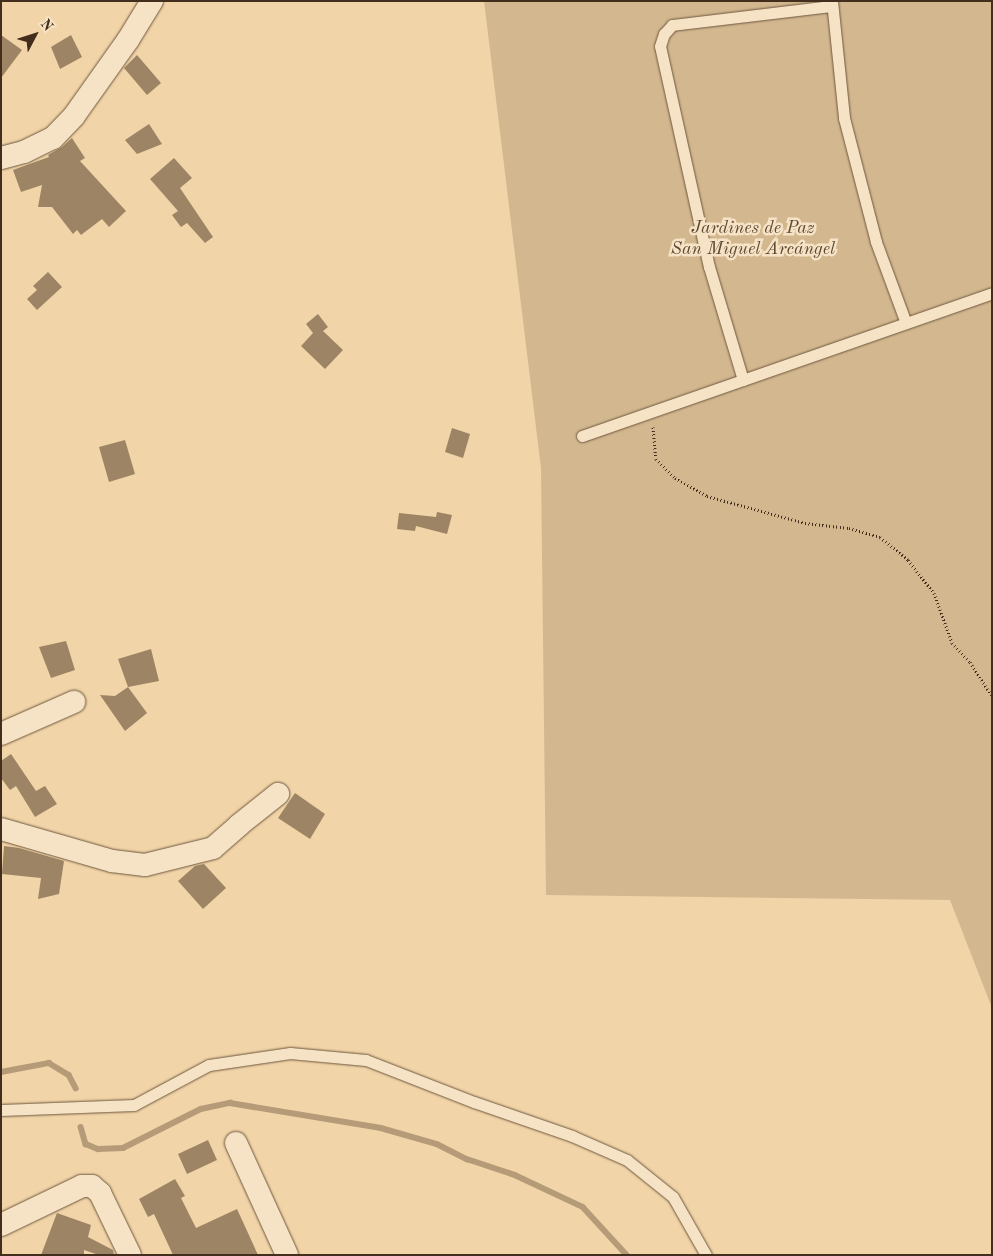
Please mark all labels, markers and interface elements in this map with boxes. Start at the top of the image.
north arrow [10,10,60,60]
text: N [38,17,55,34]
park label: Jardines de Paz San Miguel Arcángel [671,218,835,260]

